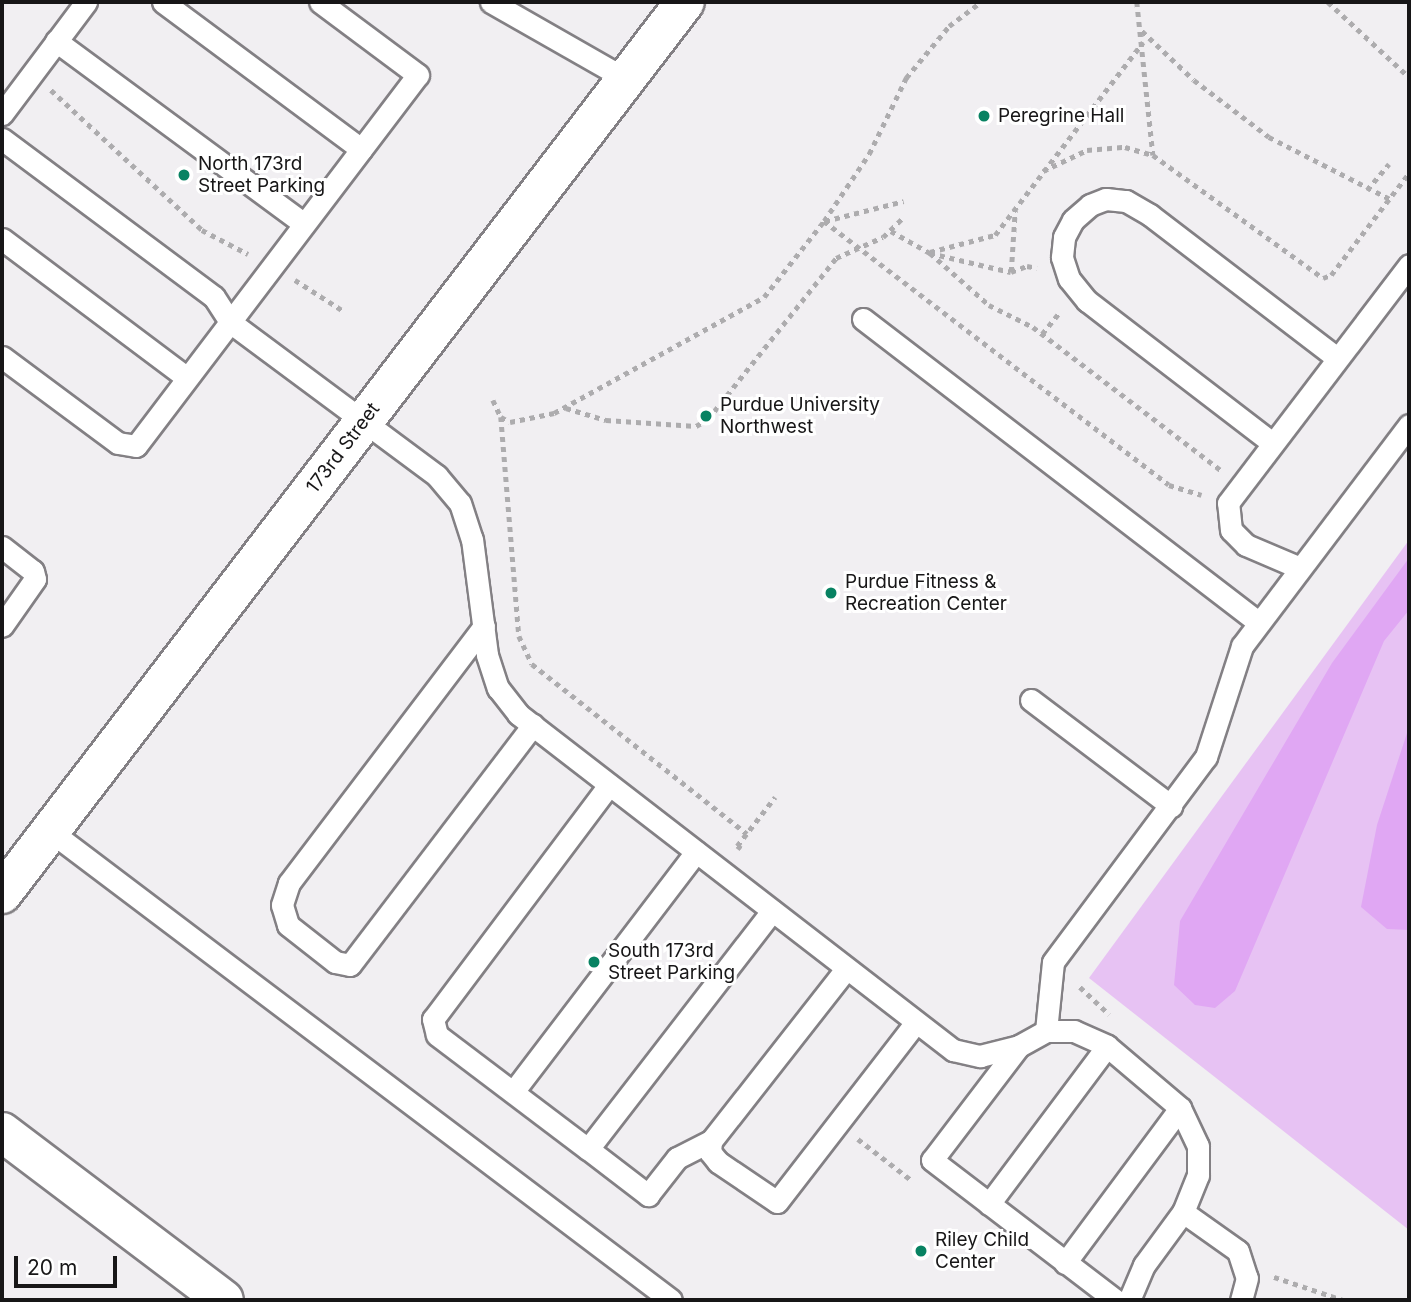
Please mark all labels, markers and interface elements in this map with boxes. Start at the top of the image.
place label: Peregrine Hall [998,105,1124,127]
marker: Peregrine Hall [976,108,992,124]
place label: North 173rd Street Parking [198,153,325,197]
marker: North 173rd Street Parking [176,167,192,183]
place label: Purdue University Northwest [720,394,880,438]
street label: 173rd Street [302,398,384,498]
marker: Purdue University Northwest [698,408,714,424]
place label: Purdue Fitness & Recreation Center [845,571,1007,615]
marker: Purdue Fitness & Recreation Center [823,585,839,601]
place label: South 173rd Street Parking [608,940,735,984]
marker: South 173rd Street Parking [586,954,602,970]
place label: Riley Child Center [935,1229,1029,1273]
scale bar [18,1242,121,1286]
marker: Riley Child Center [913,1243,929,1259]
text: 20 m [27,1255,77,1280]

